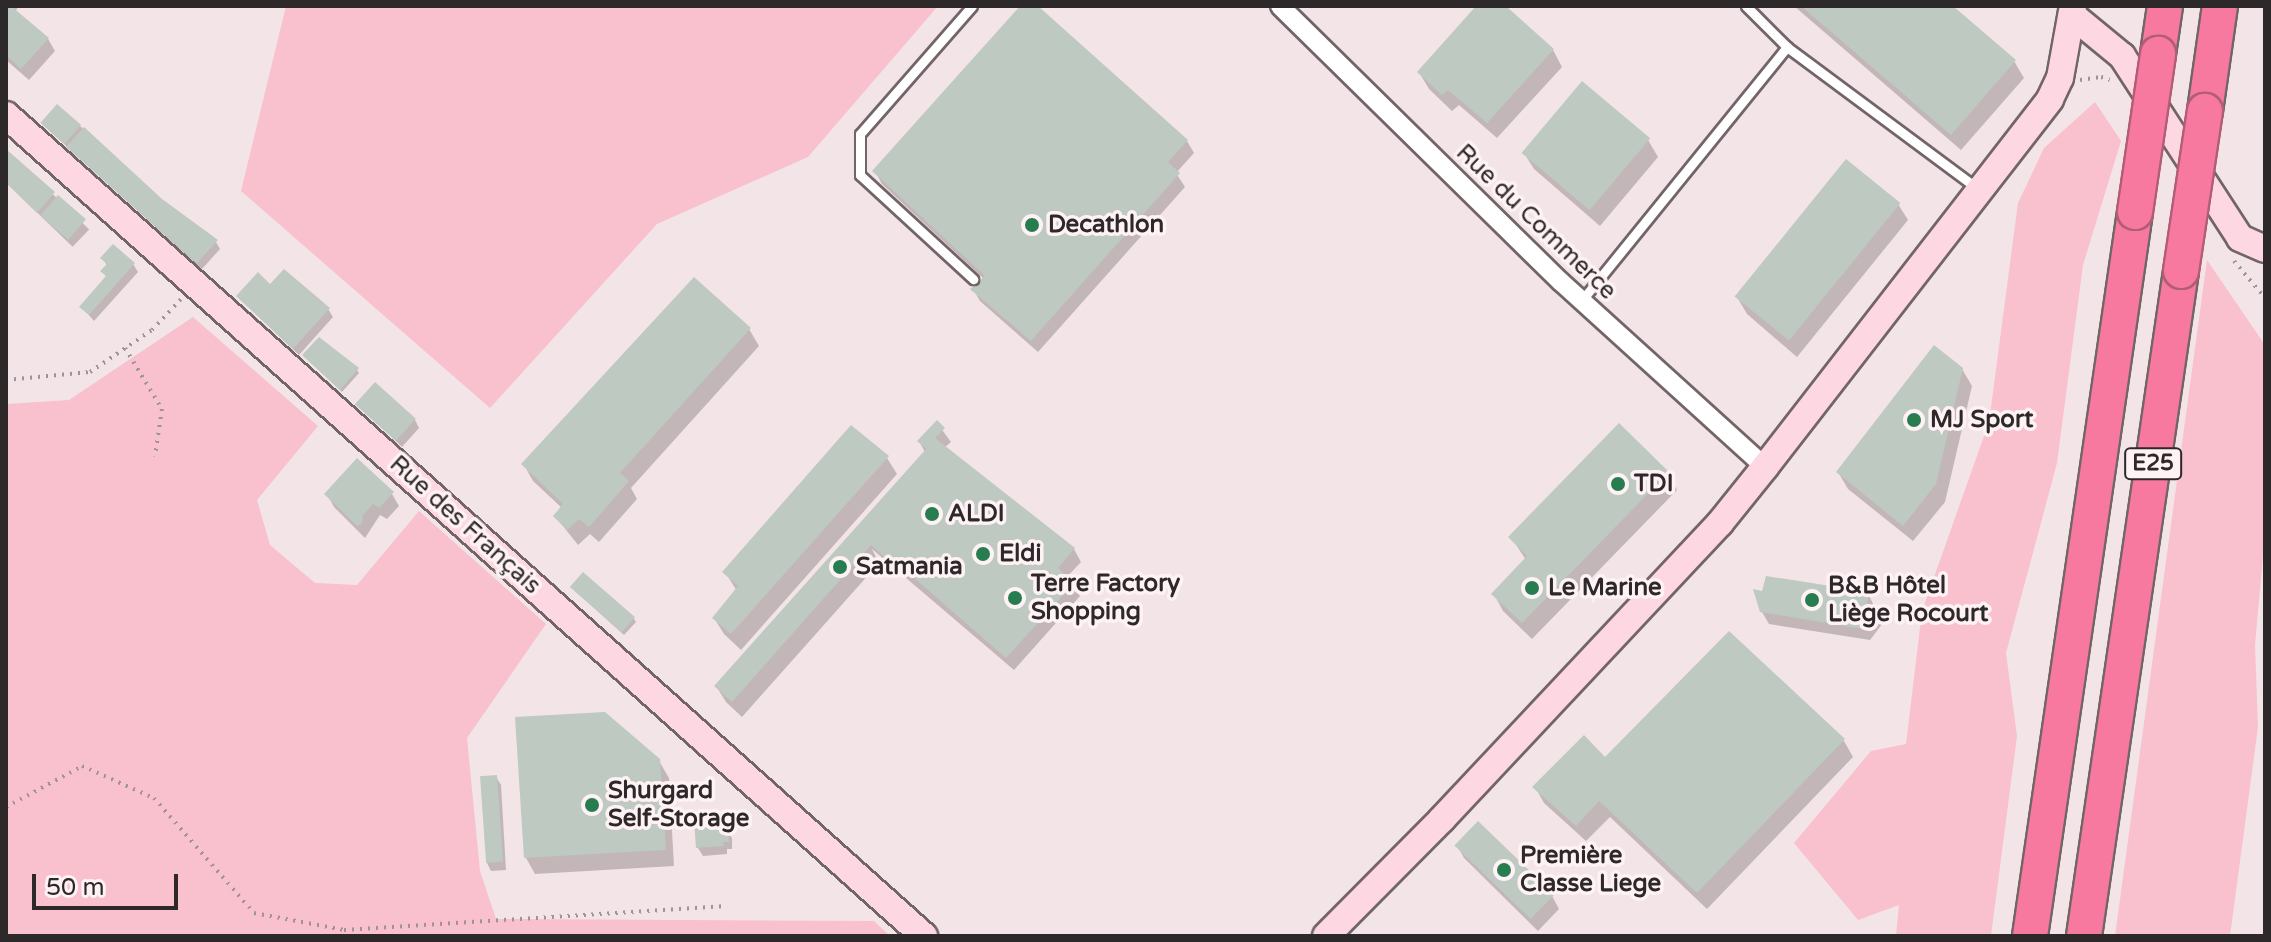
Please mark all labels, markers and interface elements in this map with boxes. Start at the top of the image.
street label: Rue du Commerce [1450,138,1622,306]
place label: Decathlon [1048,211,1164,239]
marker: Decathlon [1023,216,1041,234]
place label: MJ Sport [1930,406,2033,434]
marker: MJ Sport [1905,411,1923,429]
road number: E25 [2123,446,2183,482]
street label: Rue des Français [384,450,546,600]
place label: TDI [1634,470,1673,498]
marker: TDI [1609,475,1627,493]
place label: ALDI [948,500,1005,528]
marker: ALDI [923,505,941,523]
place label: Eldi [999,540,1041,568]
marker: Eldi [974,545,992,563]
place label: Satmania [856,553,963,581]
marker: Satmania [831,558,849,576]
place label: Terre Factory Shopping [1031,570,1180,626]
place label: B&B Hôtel Liège Rocourt [1828,572,1988,628]
place label: Le Marine [1548,574,1662,602]
marker: Le Marine [1523,579,1541,597]
marker: Terre Factory Shopping [1006,589,1024,607]
marker: B&B Hôtel Liège Rocourt [1803,591,1821,609]
place label: Shurgard Self-Storage [608,777,749,833]
marker: Shurgard Self-Storage [583,796,601,814]
place label: Première Classe Liege [1520,842,1661,898]
scale bar [36,858,182,908]
marker: Première Classe Liege [1495,861,1513,879]
text: 50 m [46,873,104,902]

